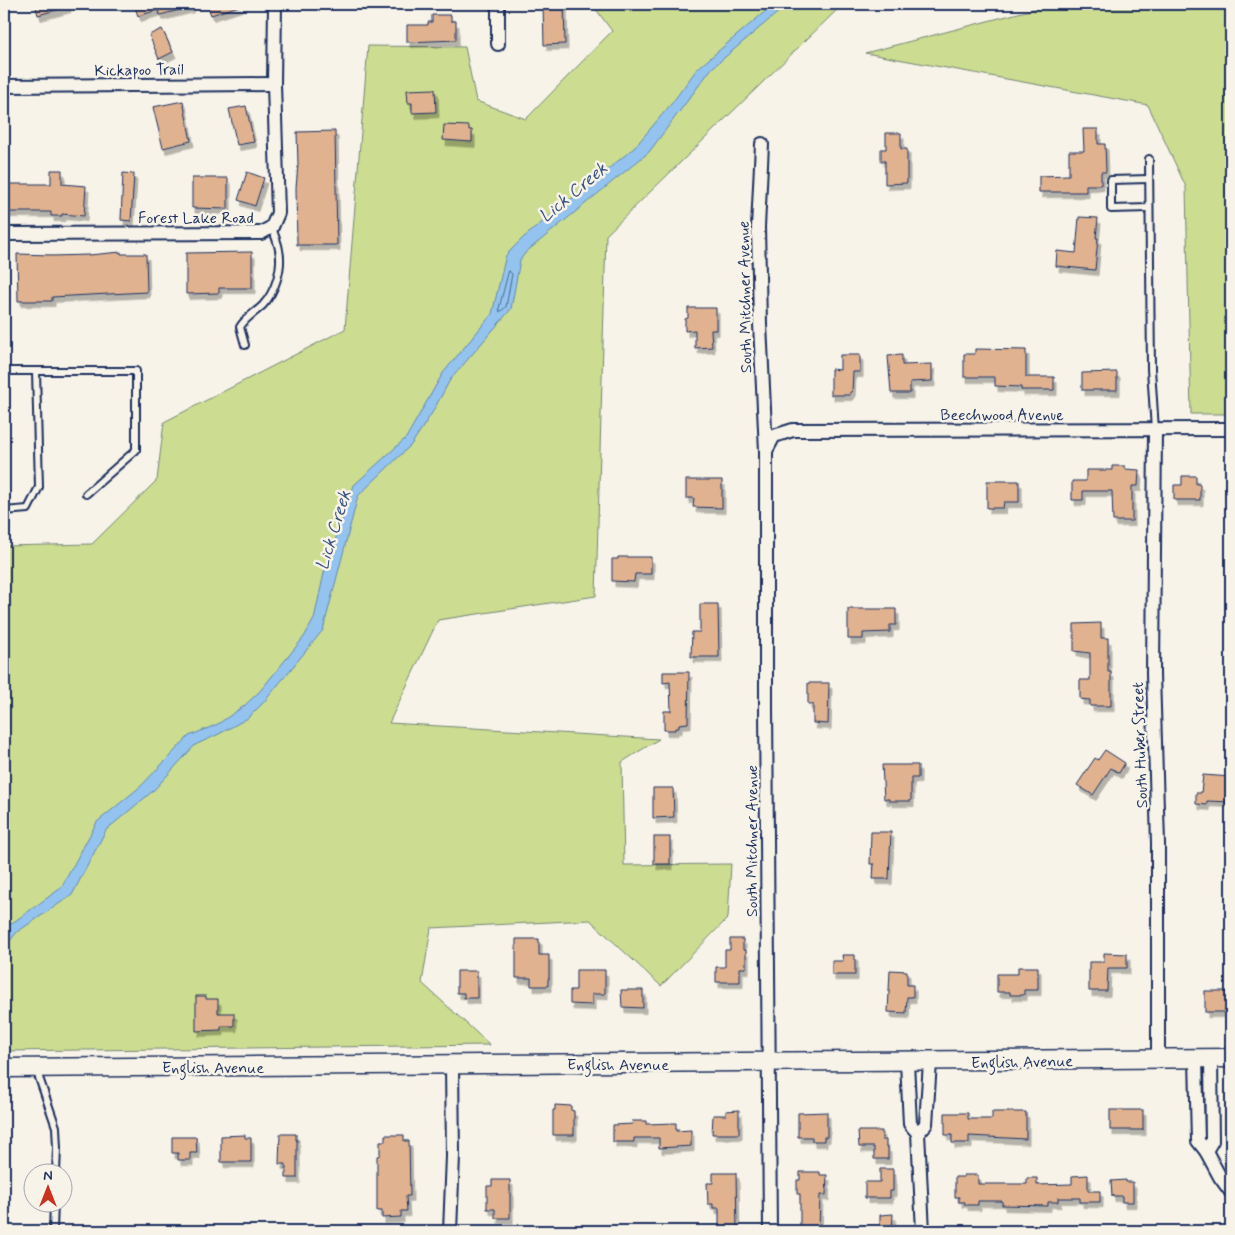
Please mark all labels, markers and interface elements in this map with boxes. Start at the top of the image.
street label: Kickapoo Trail [94,59,184,82]
water label: Lick Creek [534,157,613,228]
street label: Forest Lake Road [138,208,254,229]
street label: South Mitchner Avenue [734,221,757,373]
street label: Beechwood Avenue [940,405,1064,426]
water label: Lick Creek [310,487,357,573]
street label: South Huber Street [1128,681,1153,808]
street label: South Mitchner Avenue [742,765,763,917]
street label: English Avenue [971,1051,1073,1075]
street label: English Avenue [567,1055,669,1077]
street label: English Avenue [162,1058,264,1080]
north arrow [22,1162,72,1212]
text: N [43,1167,53,1185]

